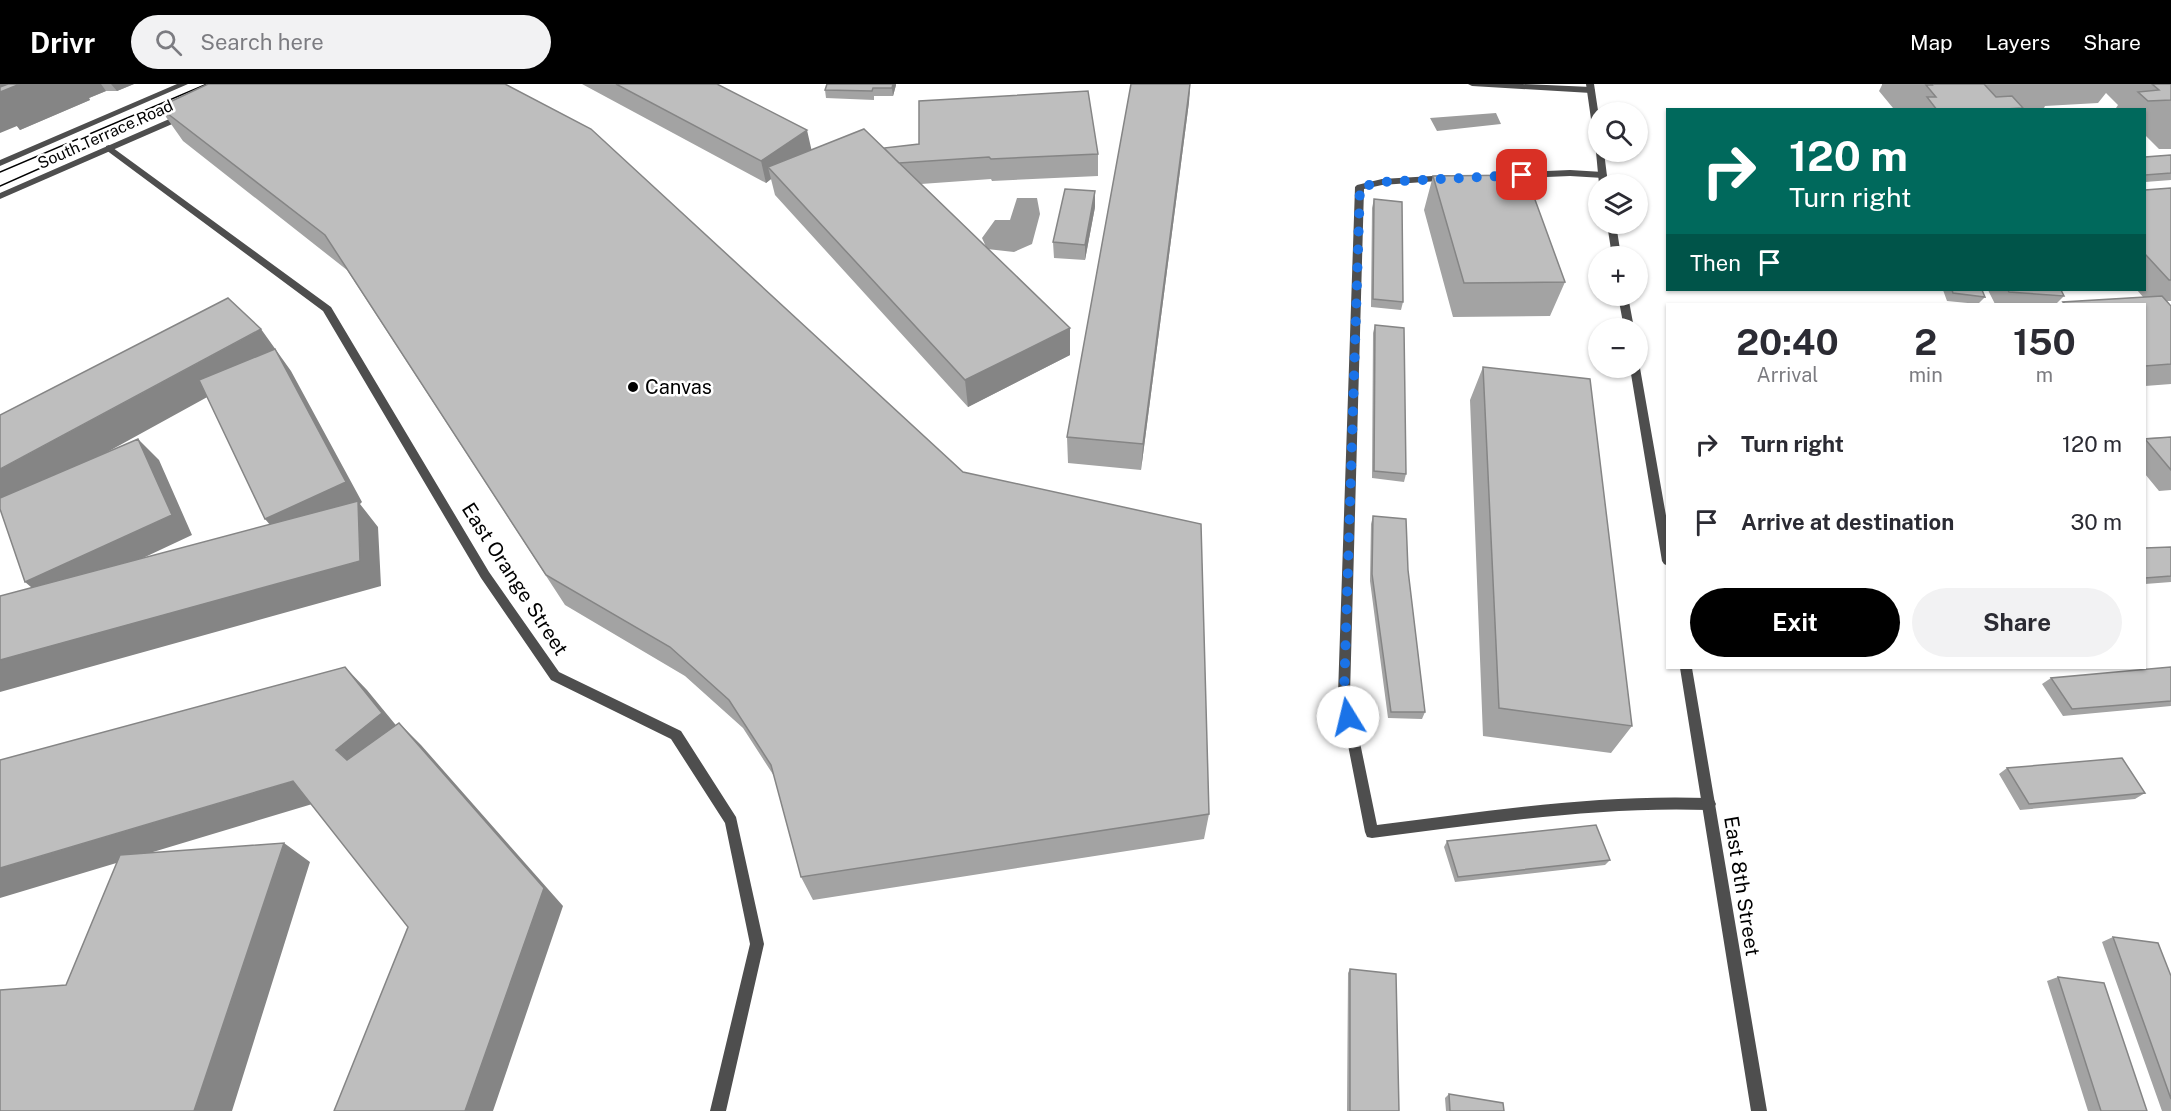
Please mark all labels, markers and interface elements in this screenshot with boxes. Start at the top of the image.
search box [131,15,551,69]
text: Drivr [30,26,95,59]
icon: search [152,26,185,59]
text: Search here [200,29,324,55]
text: Map [1910,30,1953,55]
text: Layers [1986,30,2050,55]
text: Share [2083,30,2141,55]
street label: South Terrace Road [35,96,176,173]
map controls [1588,102,1648,378]
button: search [1588,102,1648,162]
text: 120 m [1789,131,1908,180]
icon: right [1690,132,1768,210]
pin [1496,149,1547,200]
icon: arrive [1505,158,1538,191]
button: layers [1588,174,1648,234]
text: Turn right [1789,181,1912,213]
button: + [1588,246,1648,306]
icon: arrive [1753,246,1786,279]
text: Then [1690,250,1741,276]
button: − [1588,318,1648,378]
text: 20:40 [1736,321,1839,363]
text: 2 [1914,321,1937,363]
text: 150 [2013,321,2076,363]
text: Arrival [1757,363,1818,387]
text: min [1909,363,1943,387]
text: m [2036,363,2053,387]
place label: Canvas [645,375,712,399]
marker: Canvas [626,380,640,394]
icon: right [1690,428,1723,461]
text: Turn right [1741,431,1844,457]
text: 120 m [2062,431,2122,457]
street label: East Orange Street [457,498,573,660]
icon: arrive [1690,506,1723,539]
text: Arrive at destination [1741,509,1954,535]
text: 30 m [2070,509,2122,535]
button: Exit [1690,588,1900,657]
button: Share [1912,588,2122,657]
position arrow [1316,685,1380,749]
street label: East 8th Street [1719,814,1765,958]

